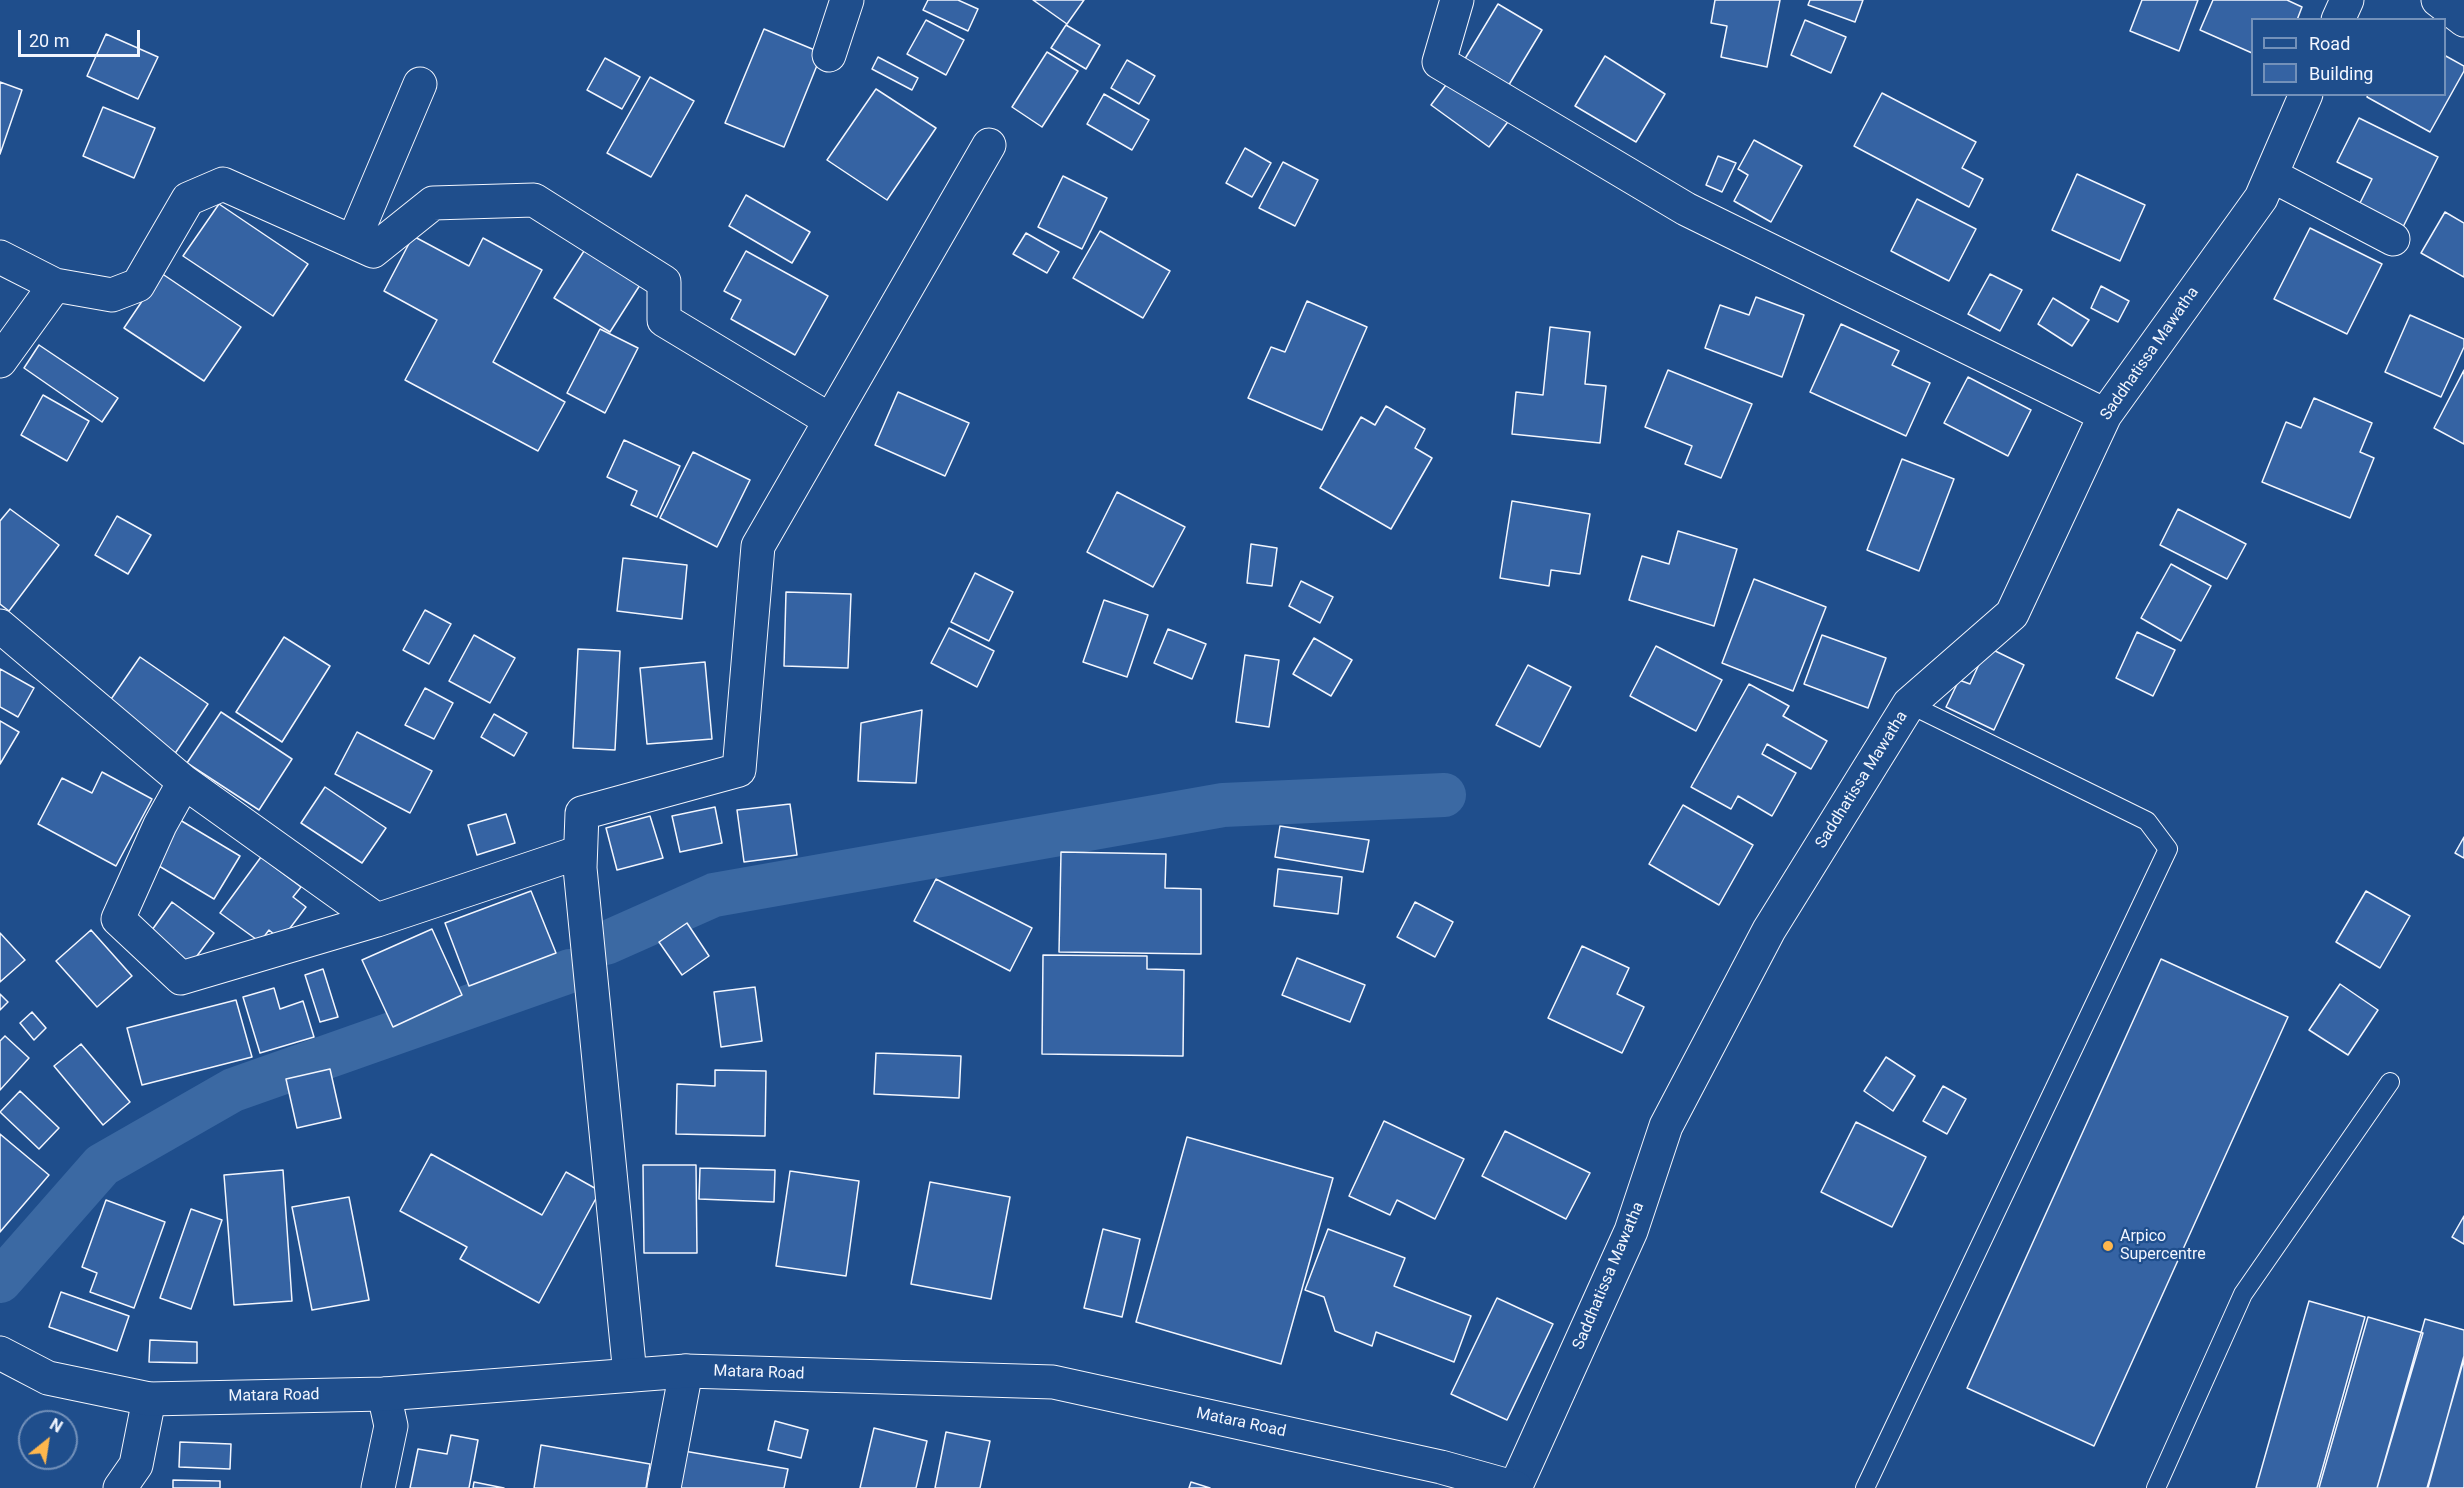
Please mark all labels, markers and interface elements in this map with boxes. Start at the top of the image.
scale bar [21,18,142,56]
legend [2251,18,2446,96]
text: 20 m [29,30,69,51]
text: Road [2309,33,2350,54]
text: Building [2309,63,2373,84]
street label: Saddhatissa Mawatha [2097,284,2203,424]
street label: Saddhatissa Mawatha [1812,708,1912,852]
street label: Saddhatissa Mawatha [1569,1199,1649,1353]
place label: Arpico Supercentre [2120,1227,2206,1265]
marker: Arpico Supercentre [2101,1239,2115,1253]
street label: Matara Road [713,1362,805,1384]
street label: Matara Road [228,1386,320,1406]
street label: Matara Road [1194,1404,1288,1442]
north arrow [18,1410,78,1470]
text: N [47,1415,66,1437]

